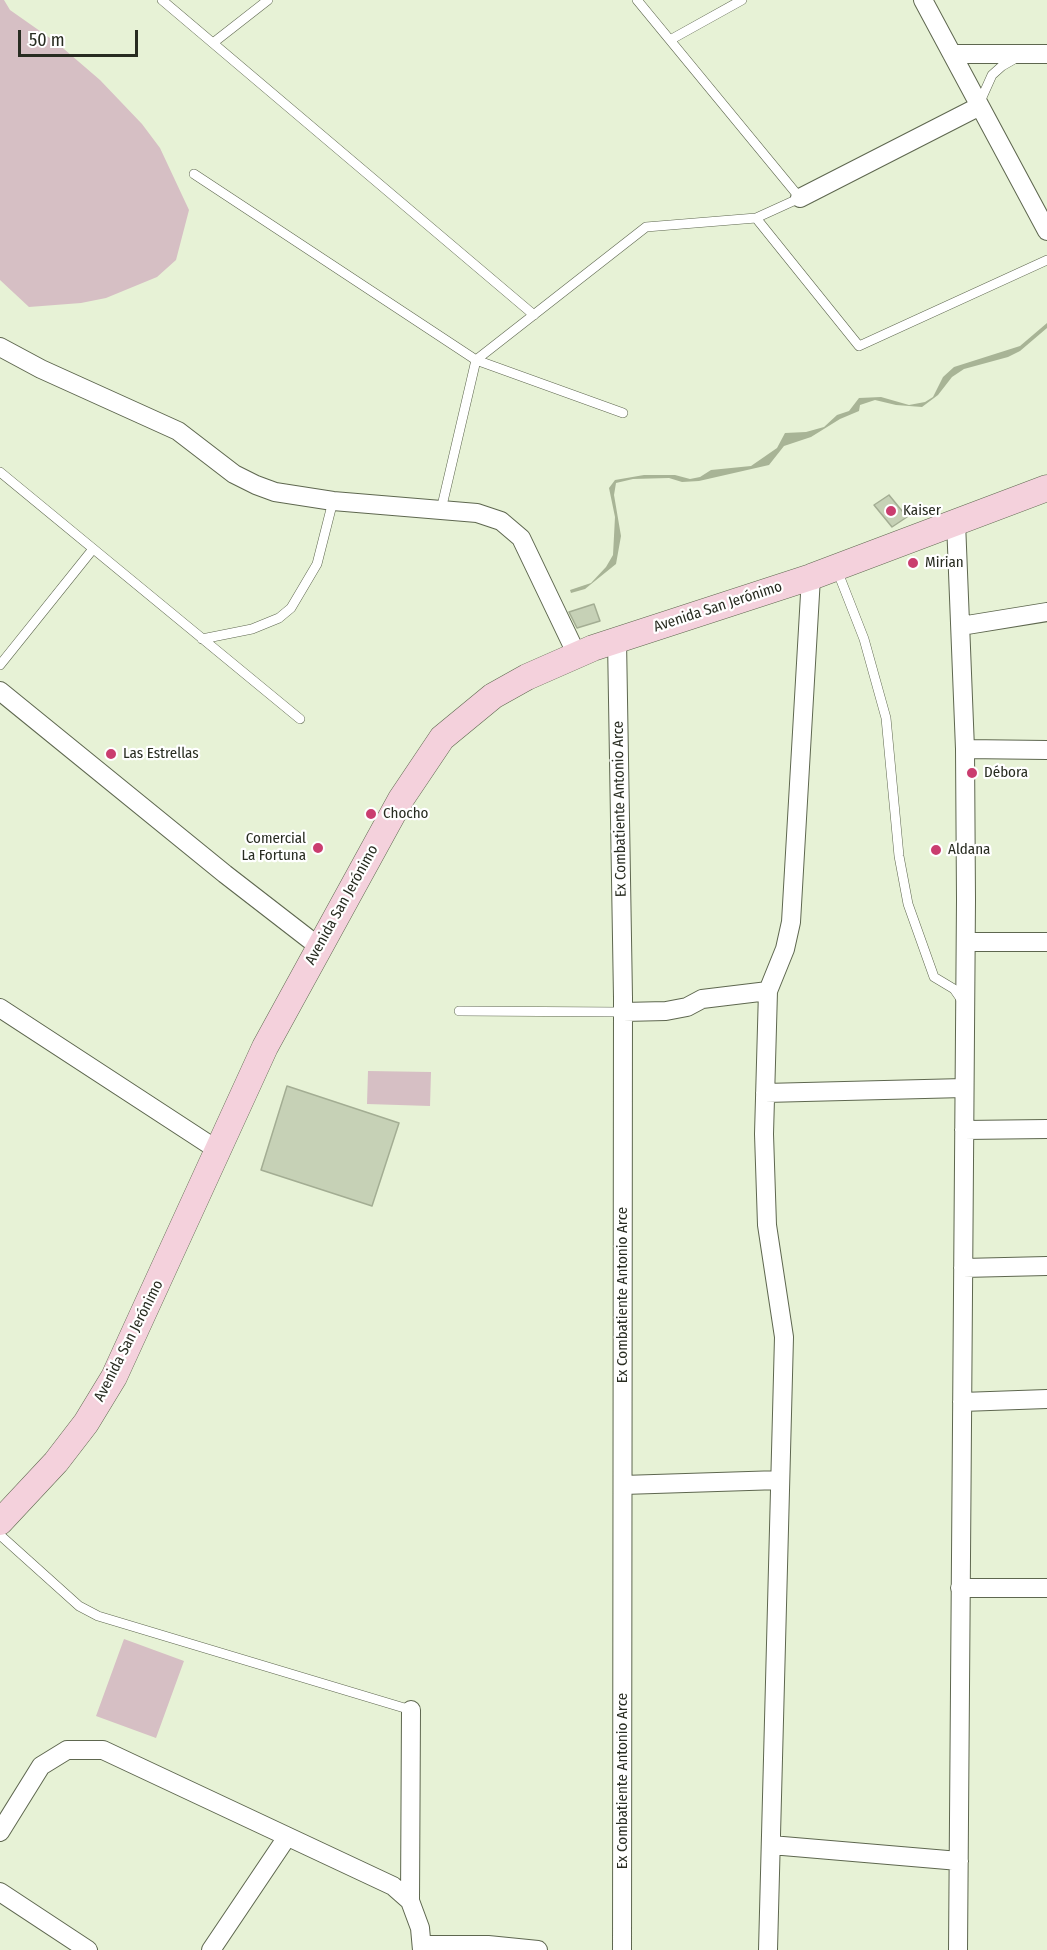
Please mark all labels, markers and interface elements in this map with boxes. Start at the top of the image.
scale bar [21,18,141,56]
text: 50 m [29,29,65,51]
place label: Kaiser [903,502,941,520]
marker: Kaiser [884,504,898,518]
place label: Mirian [925,554,964,572]
marker: Mirian [906,556,920,570]
street label: Avenida San Jerónimo [651,578,785,636]
street label: Ex Combatiente Antonio Arce [609,721,631,897]
place label: Las Estrellas [123,745,199,763]
marker: Las Estrellas [104,747,118,761]
place label: Débora [984,764,1028,782]
marker: Débora [965,766,979,780]
place label: Chocho [383,805,428,823]
marker: Chocho [364,807,378,821]
place label: Comercial La Fortuna [241,830,306,865]
marker: Comercial La Fortuna [311,841,325,855]
place label: Aldana [948,841,990,859]
street label: Avenida San Jerónimo [302,842,382,968]
marker: Aldana [929,843,943,857]
street label: Ex Combatiente Antonio Arce [614,1207,632,1383]
street label: Avenida San Jerónimo [91,1277,167,1405]
street label: Ex Combatiente Antonio Arce [614,1693,632,1869]

